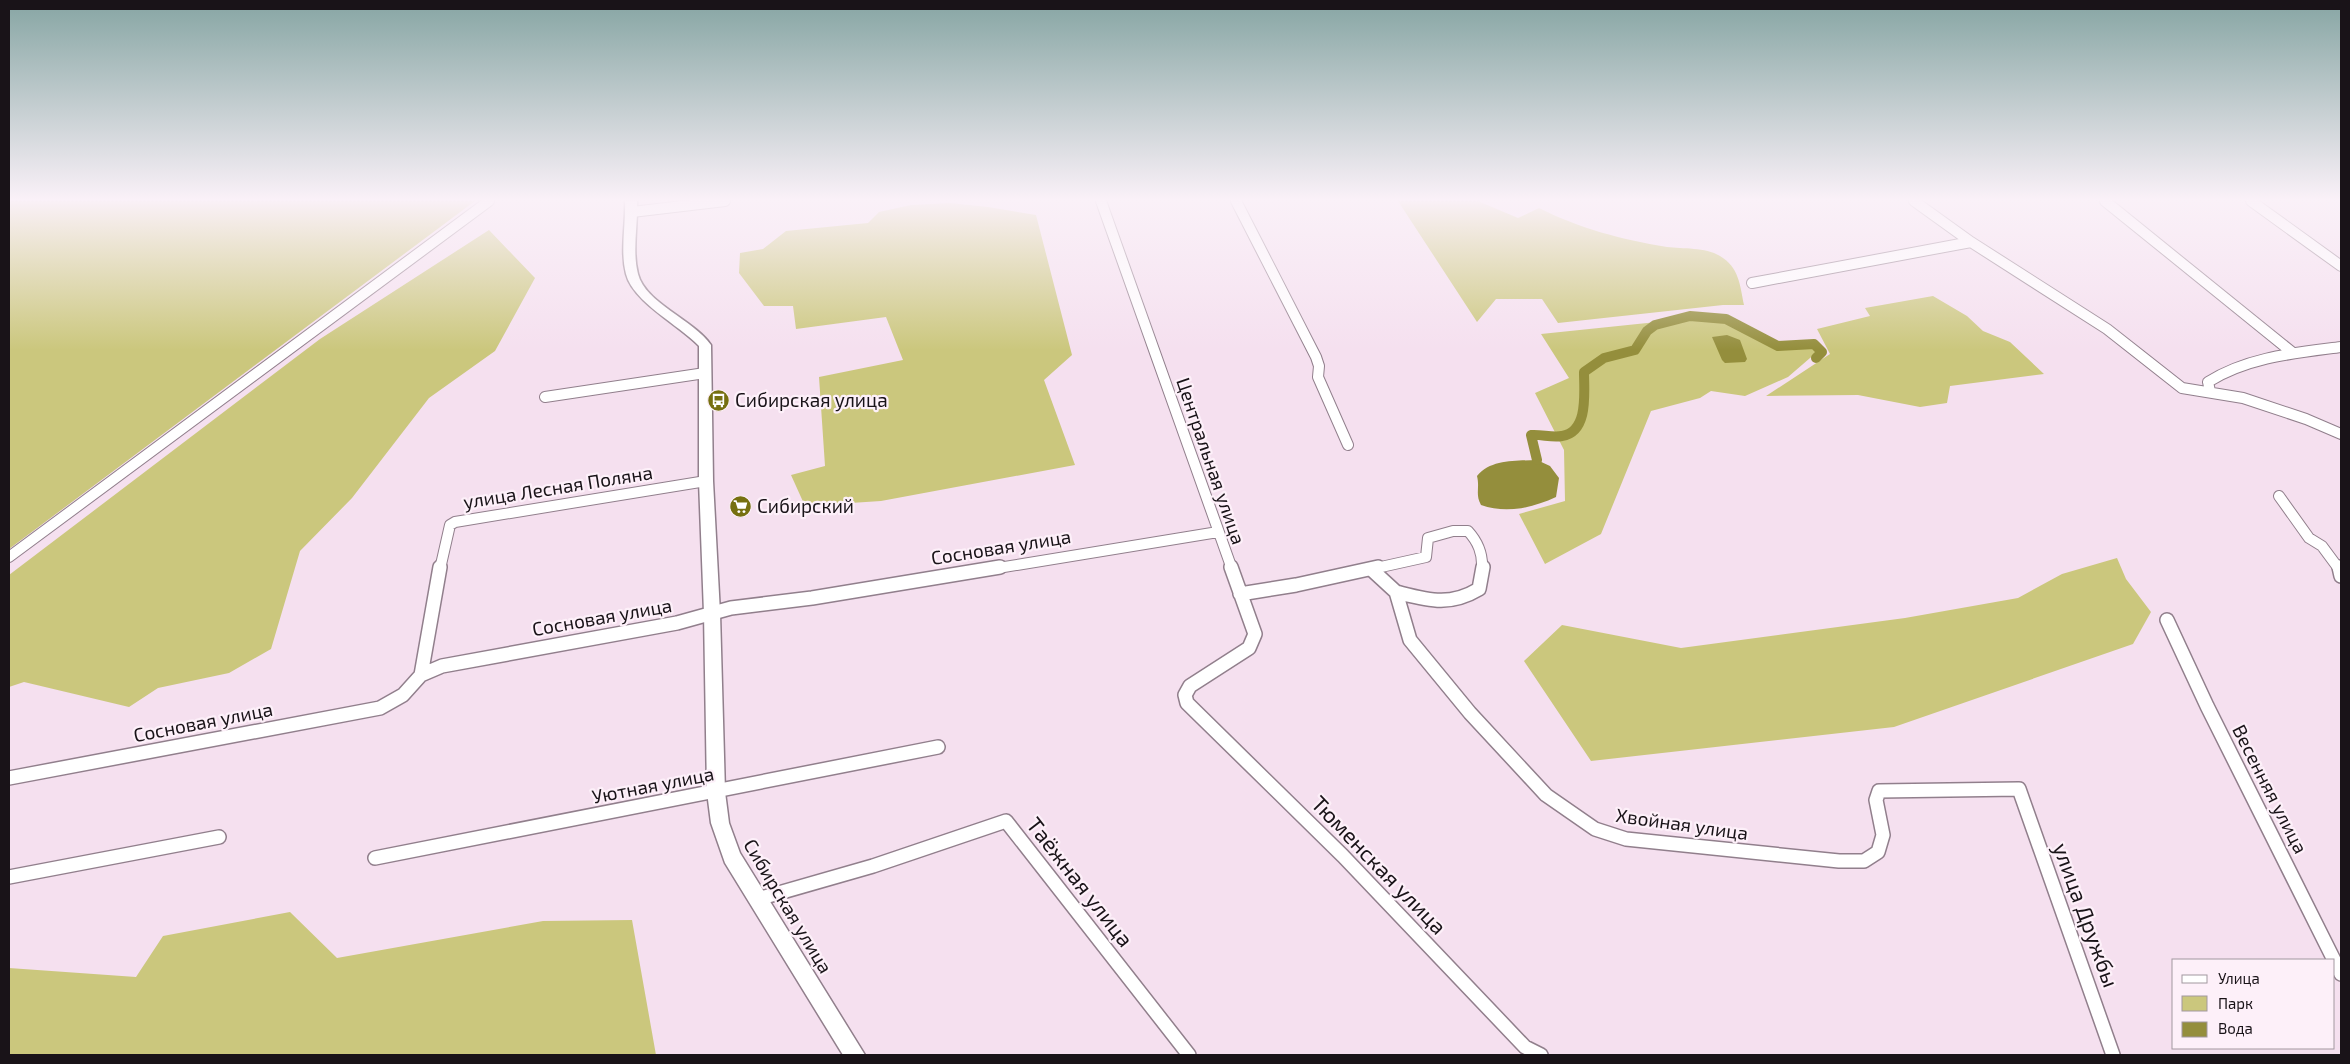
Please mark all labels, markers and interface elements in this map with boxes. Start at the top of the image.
street label: Центральная улица [1171,374,1251,548]
bus stop icon: Сибирская улица [707,388,731,412]
place label: Сибирская улица [735,388,888,412]
street label: улица Лесная Поляна [462,460,654,514]
supermarket icon: Сибирский [729,494,753,518]
place label: Сибирский [757,494,854,517]
street label: Сосновая улица [929,524,1073,570]
street label: Сосновая улица [530,593,674,641]
street label: Сосновая улица [131,697,275,747]
street label: Весенняя улица [2227,720,2313,858]
street label: Уютная улица [590,761,716,809]
street label: Тюменская улица [1306,790,1452,940]
street label: Хвойная улица [1614,803,1750,845]
street label: Таёжная улица [1021,811,1139,952]
street label: Сибирская улица [738,834,838,978]
street label: улица Дружбы [2048,839,2125,991]
legend [2172,959,2335,1049]
text: Улица [2218,969,2260,987]
text: Парк [2218,994,2253,1012]
text: Вода [2218,1019,2253,1037]

